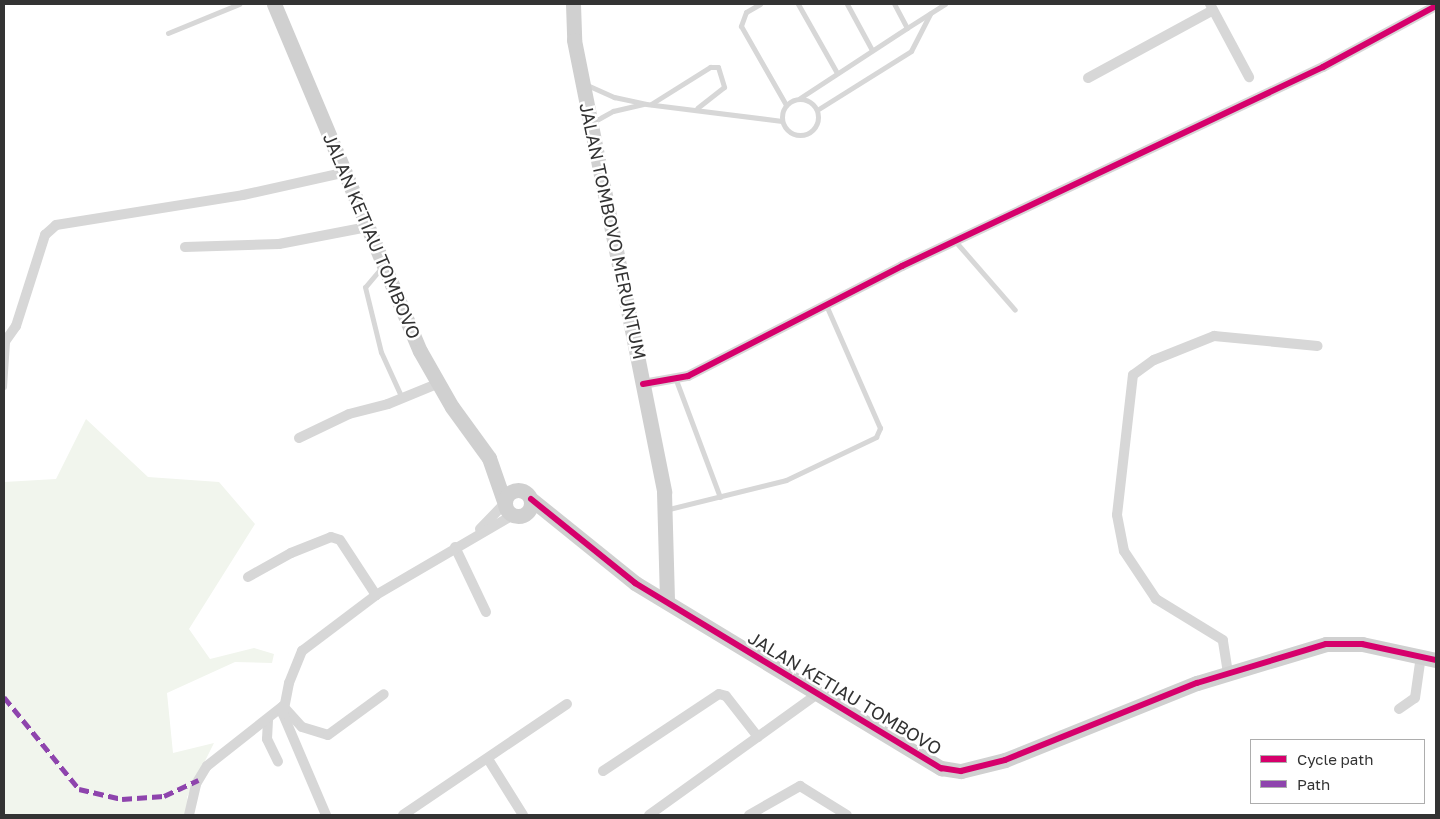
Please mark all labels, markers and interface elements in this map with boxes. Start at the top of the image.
street label: JALAN TOMBOVO MERUNTUM [575,101,651,361]
street label: JALAN KETIAU TOMBOVO [319,130,425,342]
street label: JALAN KETIAU TOMBOVO [744,627,946,759]
legend [1250,739,1425,804]
text: Cycle path [1297,750,1373,768]
text: Path [1297,775,1330,793]

